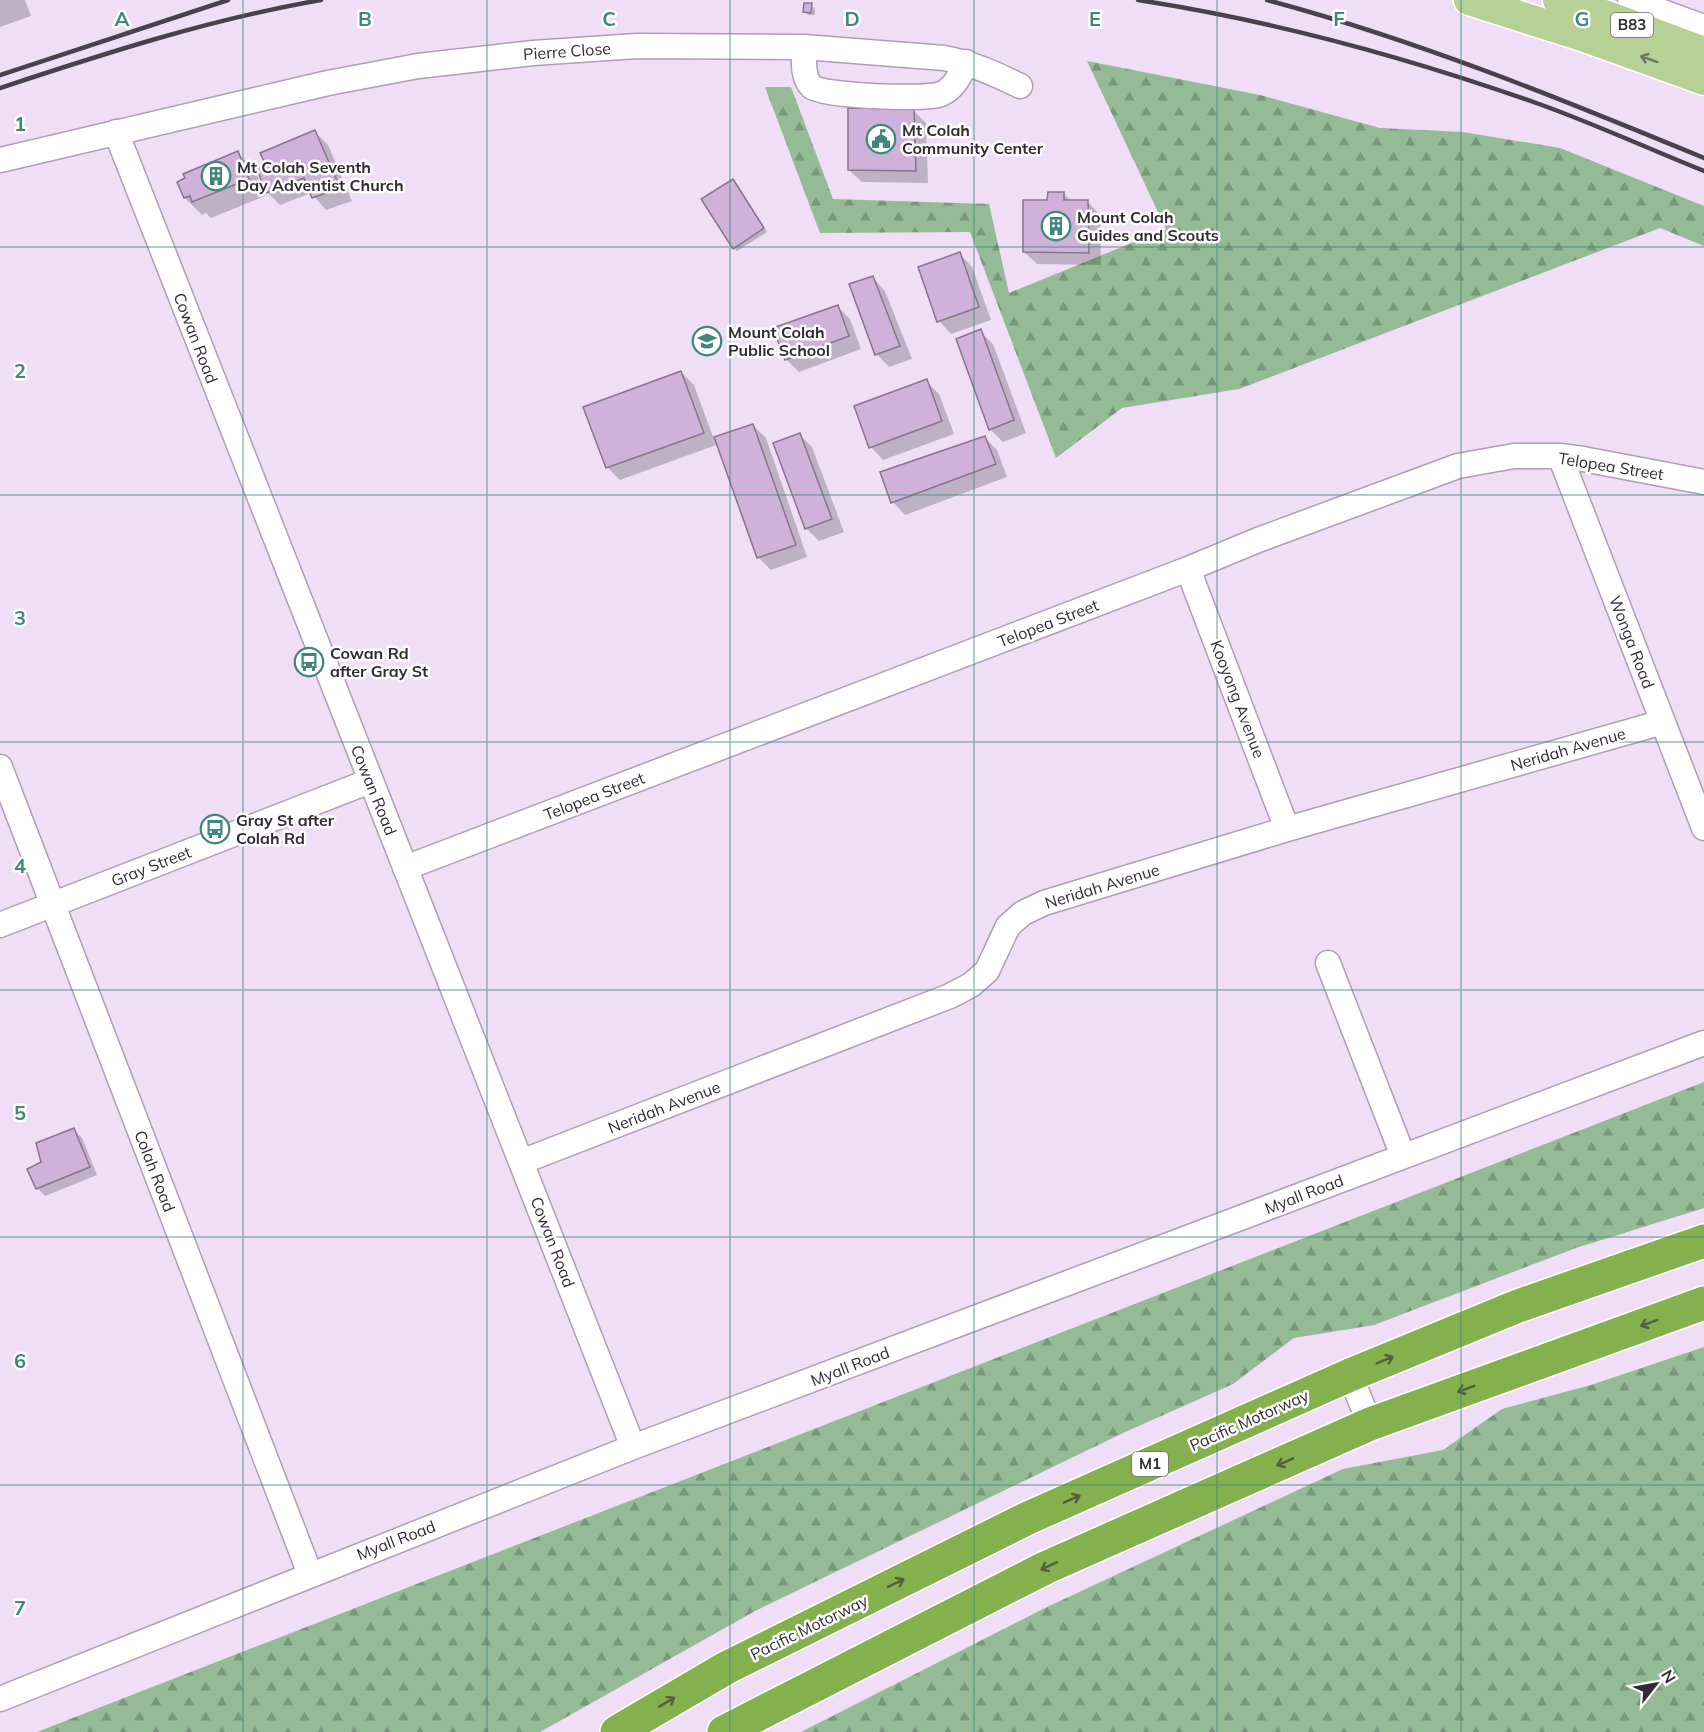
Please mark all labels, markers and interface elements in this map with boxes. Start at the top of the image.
text: A [115,6,130,31]
text: B [358,6,372,31]
text: C [602,6,616,31]
text: D [844,6,860,31]
text: E [1089,6,1101,31]
text: F [1333,6,1345,31]
text: G [1575,6,1589,31]
road number: B83 [1611,13,1653,37]
street label: Pierre Close [522,38,612,64]
one-way arrow [1640,53,1659,64]
text: 1 [14,111,26,136]
place label: Mt Colah Community Center [902,120,1044,158]
public building icon: Mt Colah Community Center [865,123,897,155]
place label: Mt Colah Seventh Day Adventist Church [237,157,404,195]
building icon: Mt Colah Seventh Day Adventist Church [200,160,232,192]
place label: Mount Colah Guides and Scouts [1077,207,1219,245]
building icon: Mount Colah Guides and Scouts [1040,210,1072,242]
street label: Cowan Road [170,290,222,386]
place label: Mount Colah Public School [728,322,830,360]
school or university icon: Mount Colah Public School [691,325,723,357]
text: 2 [14,358,26,383]
street label: Telopea Street [1557,448,1666,484]
street label: Wonga Road [1605,593,1659,691]
street label: Telopea Street [995,594,1102,651]
text: 3 [14,605,26,630]
street label: Kooyong Avenue [1206,637,1270,761]
place label: Cowan Rd after Gray St [330,643,428,681]
bus stop icon: Cowan Rd after Gray St [293,646,325,678]
street label: Neridah Avenue [1508,723,1628,775]
street label: Cowan Road [347,742,401,838]
street label: Telopea Street [541,767,648,824]
place label: Gray St after Colah Rd [236,810,335,848]
bus stop icon: Gray St after Colah Rd [199,813,231,845]
street label: Gray Street [108,841,194,890]
text: 4 [14,853,26,878]
street label: Neridah Avenue [1042,859,1162,913]
street label: Neridah Avenue [605,1076,723,1138]
text: 5 [14,1100,26,1125]
street label: Colah Road [130,1127,180,1215]
street label: Myall Road [1262,1170,1346,1218]
street label: Cowan Road [527,1194,579,1290]
one-way arrow [1640,1318,1659,1329]
street label: Myall Road [808,1342,892,1390]
text: 6 [14,1348,26,1373]
one-way arrow [1375,1354,1393,1365]
street label: Pacific Motorway [1186,1385,1312,1455]
one-way arrow [1457,1385,1476,1396]
road number: M1 [1132,1452,1168,1476]
one-way arrow [1276,1457,1294,1468]
one-way arrow [1062,1492,1080,1504]
street label: Myall Road [354,1516,438,1564]
one-way arrow [1041,1561,1059,1573]
one-way arrow [887,1577,905,1589]
street label: Pacific Motorway [747,1590,871,1664]
text: 7 [14,1595,26,1620]
north arrow [1626,1654,1686,1714]
text: N [1657,1666,1681,1687]
one-way arrow [658,1696,675,1708]

